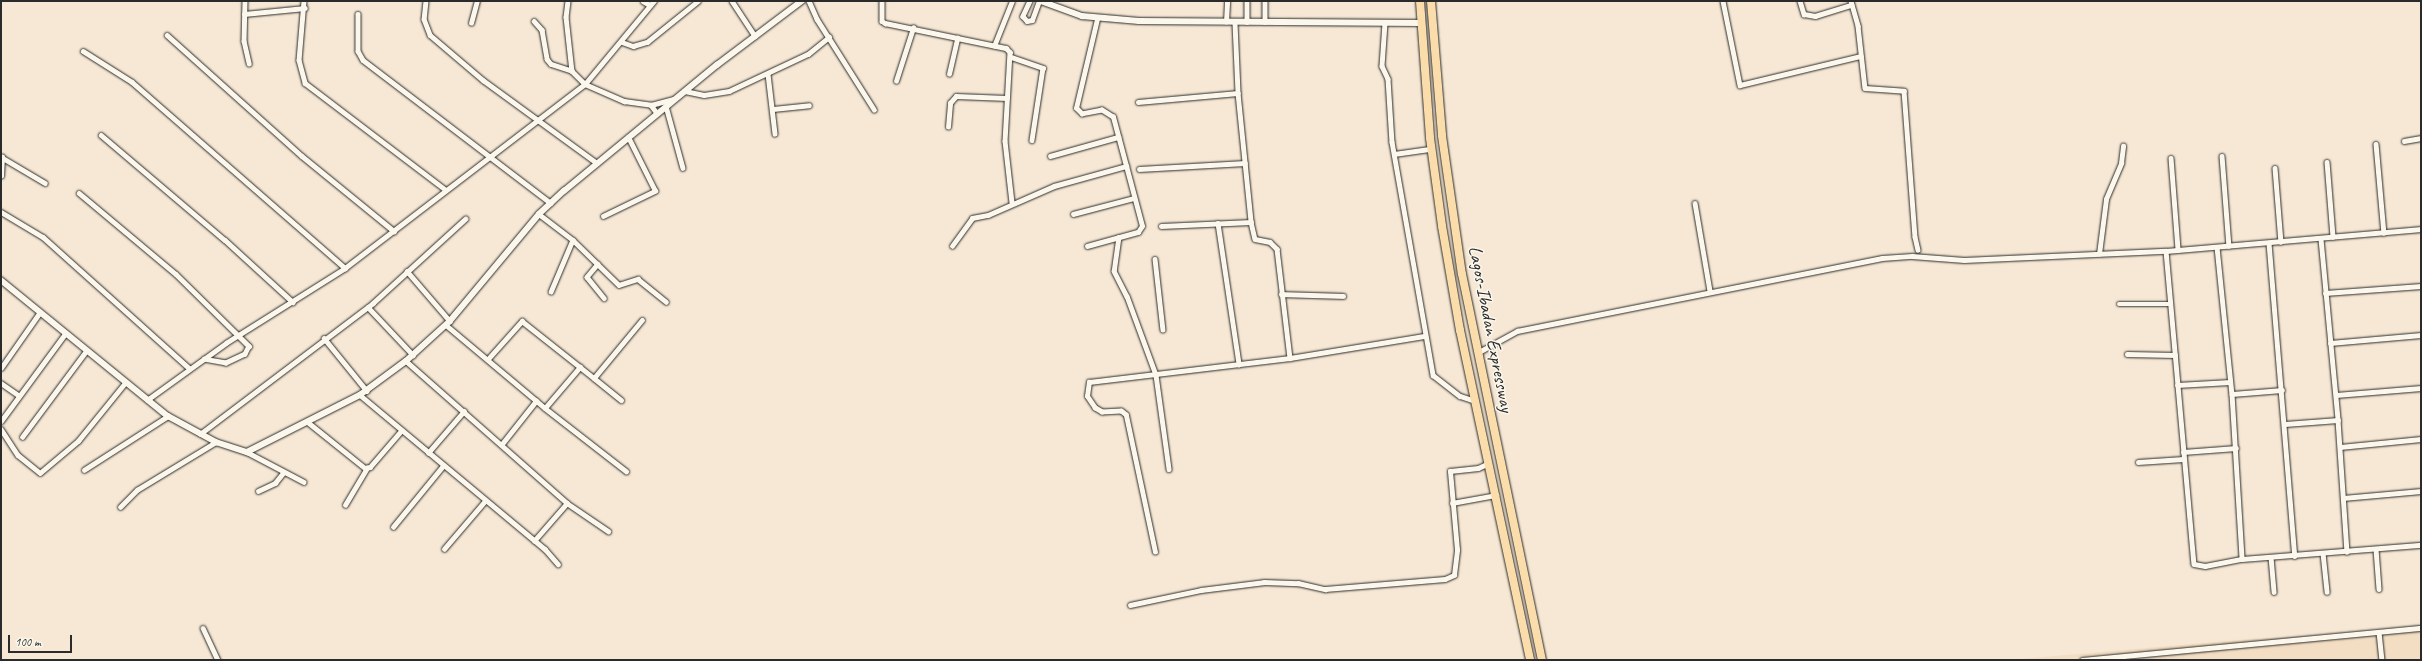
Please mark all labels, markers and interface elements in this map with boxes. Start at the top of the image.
street label: Lagos-Ibadan Expressway [1463,244,1517,414]
scale bar [10,627,74,653]
text: 100 m [15,634,41,650]

